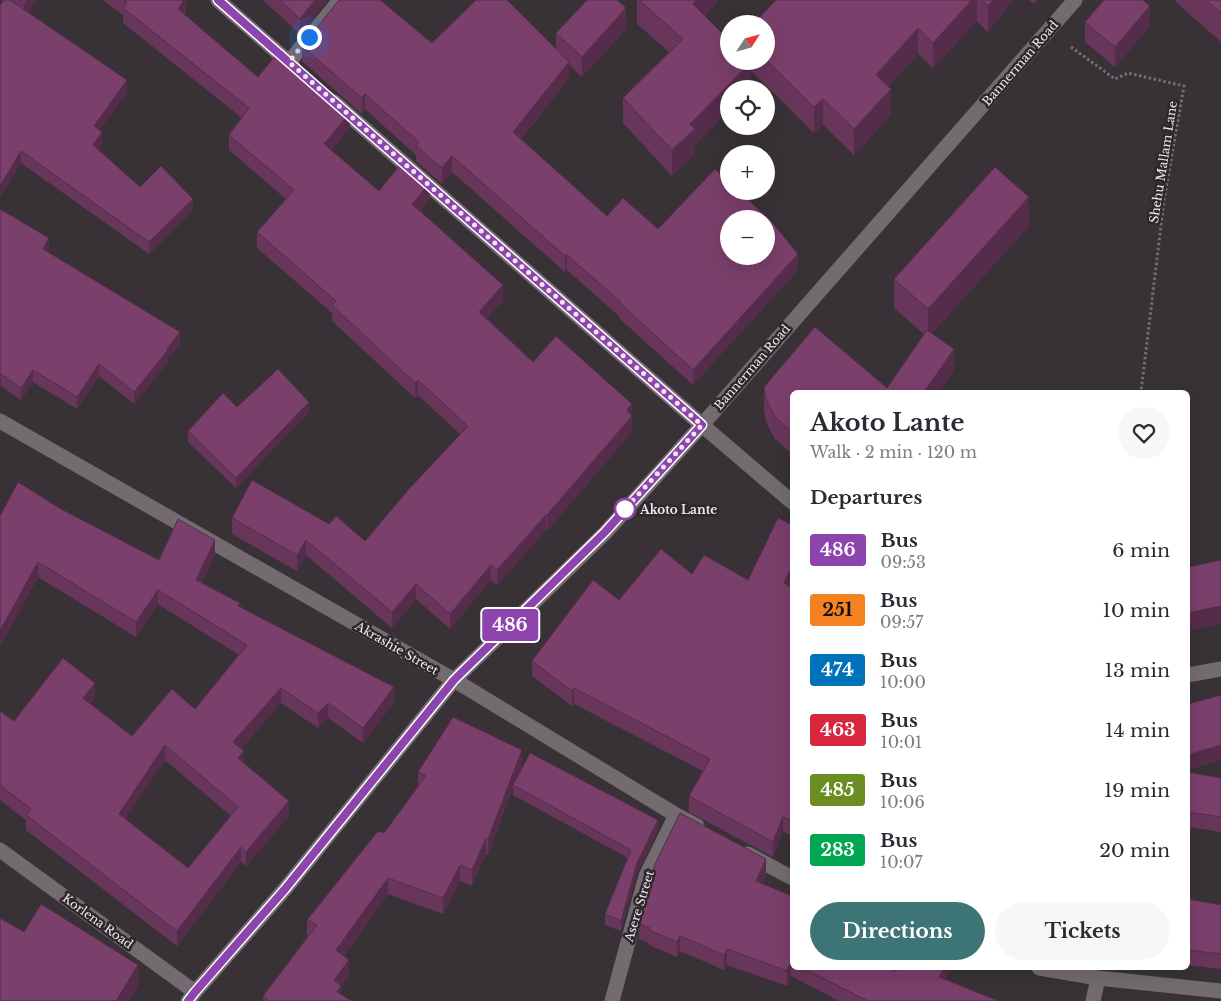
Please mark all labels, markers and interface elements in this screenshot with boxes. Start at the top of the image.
north arrow [720,15,775,70]
map controls [720,15,775,265]
street label: Bannerman Road [979,17,1061,109]
your location [297,25,322,50]
button: locate [720,80,775,135]
street label: Shehu Mallam Lane [1146,100,1180,224]
button: + [720,145,775,200]
button: − [720,210,775,265]
street label: Bannerman Road [711,321,793,413]
button: heart [1118,407,1170,459]
text: Akoto Lante [810,408,965,437]
text: Walk · 2 min · 120 m [810,442,977,462]
text: Departures [810,486,922,509]
marker: Akoto Lante [614,498,636,520]
place label: Akoto Lante [639,502,717,517]
text: Bus [881,529,918,552]
text: 486 [820,539,856,561]
text: 6 min [1112,539,1170,562]
text: 09:53 [881,552,926,572]
text: Bus [880,589,917,612]
text: 251 [822,599,853,621]
text: 10 min [1103,599,1170,622]
line badge: 486 [481,609,539,641]
text: 09:57 [880,612,923,632]
text: 486 [492,614,528,636]
street label: Akrashie Street [352,618,442,678]
text: Bus [880,649,917,672]
text: 474 [821,659,854,681]
text: 13 min [1104,659,1170,682]
text: 10:00 [880,672,926,692]
text: Bus [881,709,918,732]
text: 463 [820,719,856,741]
text: 14 min [1105,719,1170,742]
text: 10:01 [881,732,922,752]
text: Bus [880,769,917,792]
text: 485 [820,779,855,801]
text: 19 min [1104,779,1170,802]
text: 10:06 [880,792,925,812]
text: Bus [880,829,917,852]
text: 283 [820,839,855,861]
text: 20 min [1099,839,1170,862]
text: 10:07 [880,852,923,872]
street label: Asere Street [621,868,657,944]
street label: Korlena Road [60,890,136,952]
button: Directions [810,902,985,960]
button: Tickets [995,902,1170,960]

